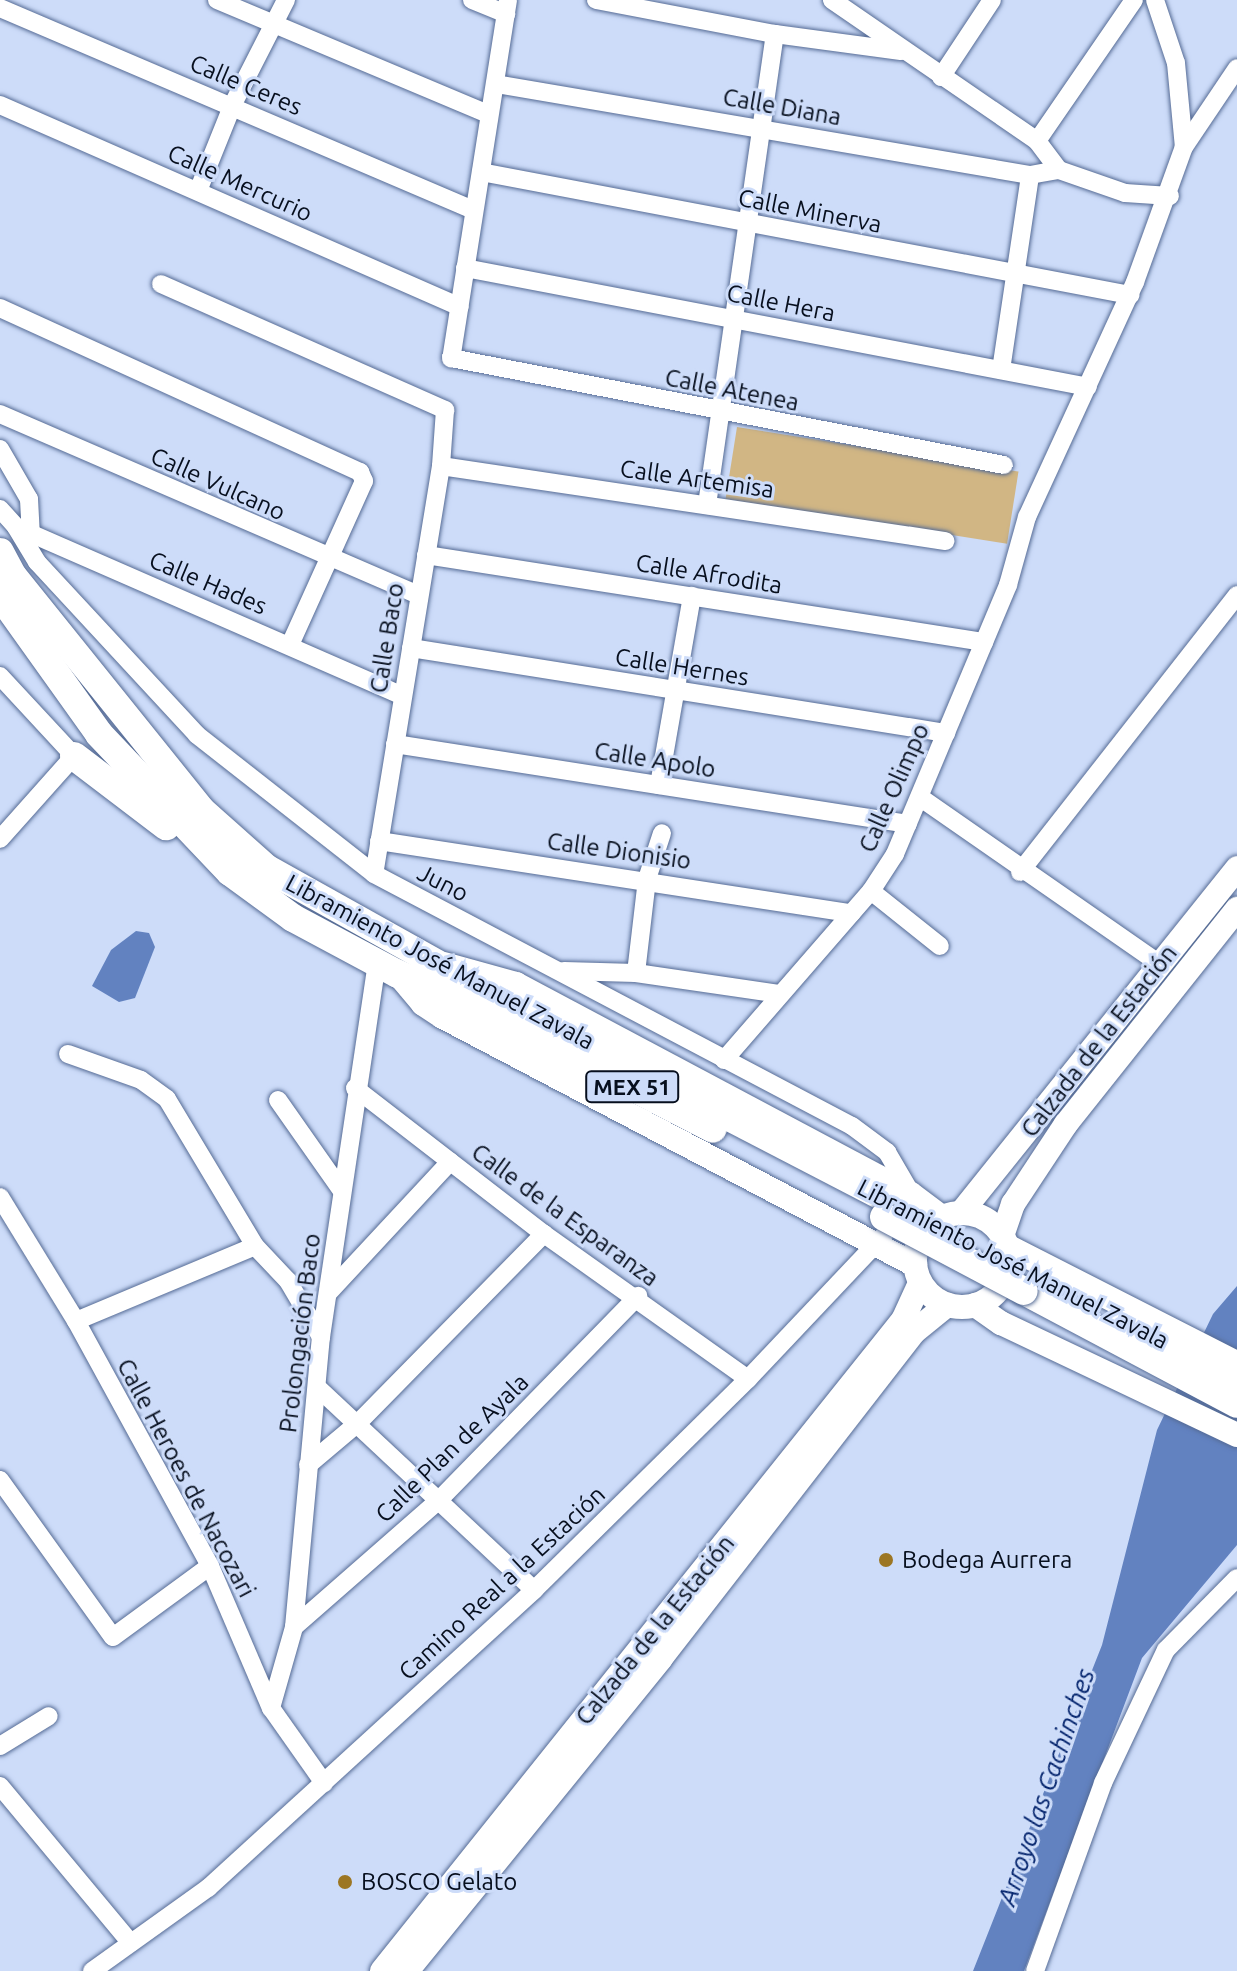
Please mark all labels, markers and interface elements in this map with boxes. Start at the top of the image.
street label: Calle Ceres [186,48,306,122]
street label: Calle Diana [721,82,843,132]
street label: Calle Mercurio [163,138,317,228]
street label: Calle Minerva [736,183,884,239]
street label: Calle Hera [724,278,838,328]
street label: Calle Atenea [663,363,801,417]
street label: Calle Vulcano [146,441,290,527]
street label: Calle Artemisa [618,454,776,504]
street label: Calle Hades [145,545,271,621]
street label: Calle Afrodita [634,548,784,600]
street label: Calle Baco [364,581,410,695]
street label: Calle Hernes [613,642,751,692]
street label: Calle Olimpo [853,719,935,857]
street label: Calle Apolo [592,736,718,784]
street label: Calle Dionisio [545,827,693,875]
street label: Juno [413,858,473,908]
street label: Libramiento José Manuel Zavala [281,868,599,1056]
street label: Calzada de la Estación [1015,939,1183,1143]
road number: MEX 51 [584,1069,680,1105]
street label: Calle de la Esparanza [466,1138,664,1292]
street label: Libramiento José Manuel Zavala [853,1173,1173,1355]
street label: Prolongación Baco [273,1232,327,1434]
street label: Calle Heroes de Nacozari [111,1354,261,1602]
street label: Calle Plan de Ayala [370,1368,534,1528]
street label: Camino Real a la Estación [393,1480,611,1686]
street label: Calzada de la Estación [570,1529,740,1731]
place label: Bodega Aurrera [902,1546,1072,1574]
marker: Bodega Aurrera [877,1551,895,1569]
water label: Arroyo las Cachinches [991,1665,1101,1909]
place label: BOSCO Gelato [361,1868,517,1896]
marker: BOSCO Gelato [336,1873,354,1891]

